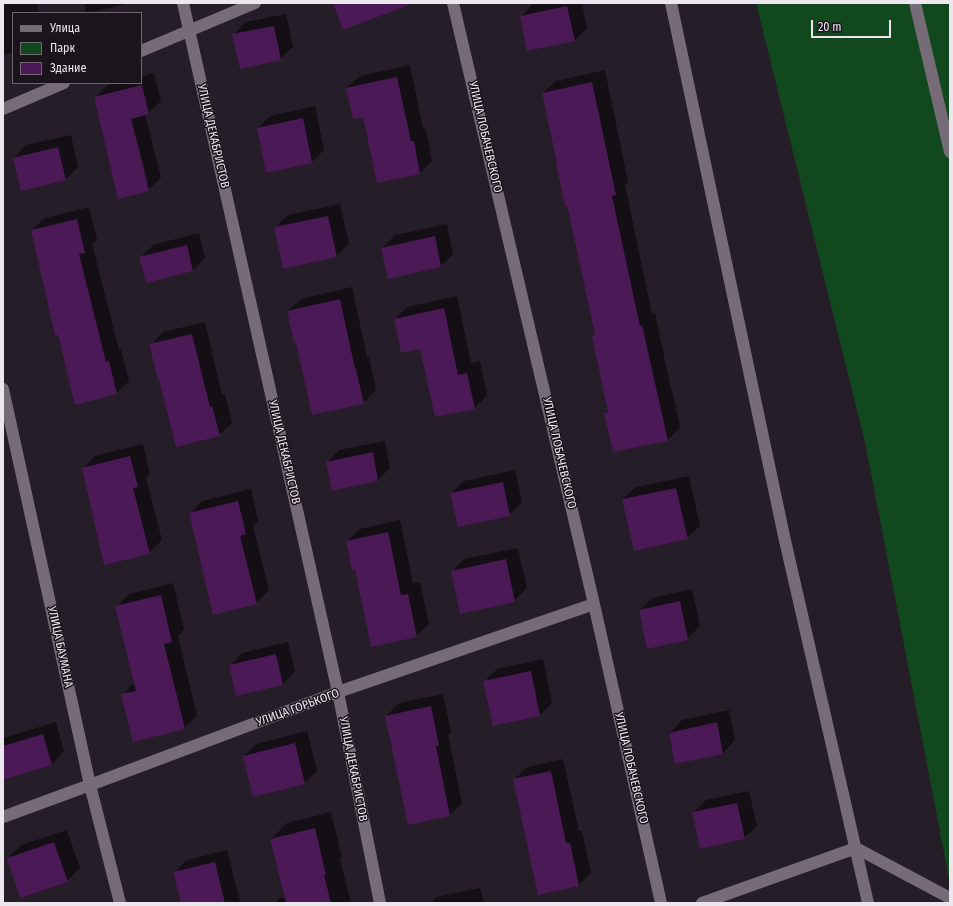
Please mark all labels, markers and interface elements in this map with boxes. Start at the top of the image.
legend [12,12,142,84]
scale bar [813,12,893,38]
text: 20 m [818,20,842,34]
text: Улица [50,21,80,35]
text: Парк [50,41,75,55]
text: Здание [50,61,86,75]
street label: УЛИЦА ЛОБАЧЕВСКОГО [465,80,505,194]
street label: УЛИЦА ДЕКАБРИСТОВ [194,83,232,189]
street label: УЛИЦА ЛОБАЧЕВСКОГО [539,396,579,510]
street label: УЛИЦА ДЕКАБРИСТОВ [265,399,303,505]
street label: УЛИЦА БАУМАНА [44,605,76,689]
street label: УЛИЦА ГОРЬКОГО [255,686,341,730]
street label: УЛИЦА ЛОБАЧЕВСКОГО [611,711,651,825]
street label: УЛИЦА ДЕКАБРИСТОВ [336,715,370,823]

